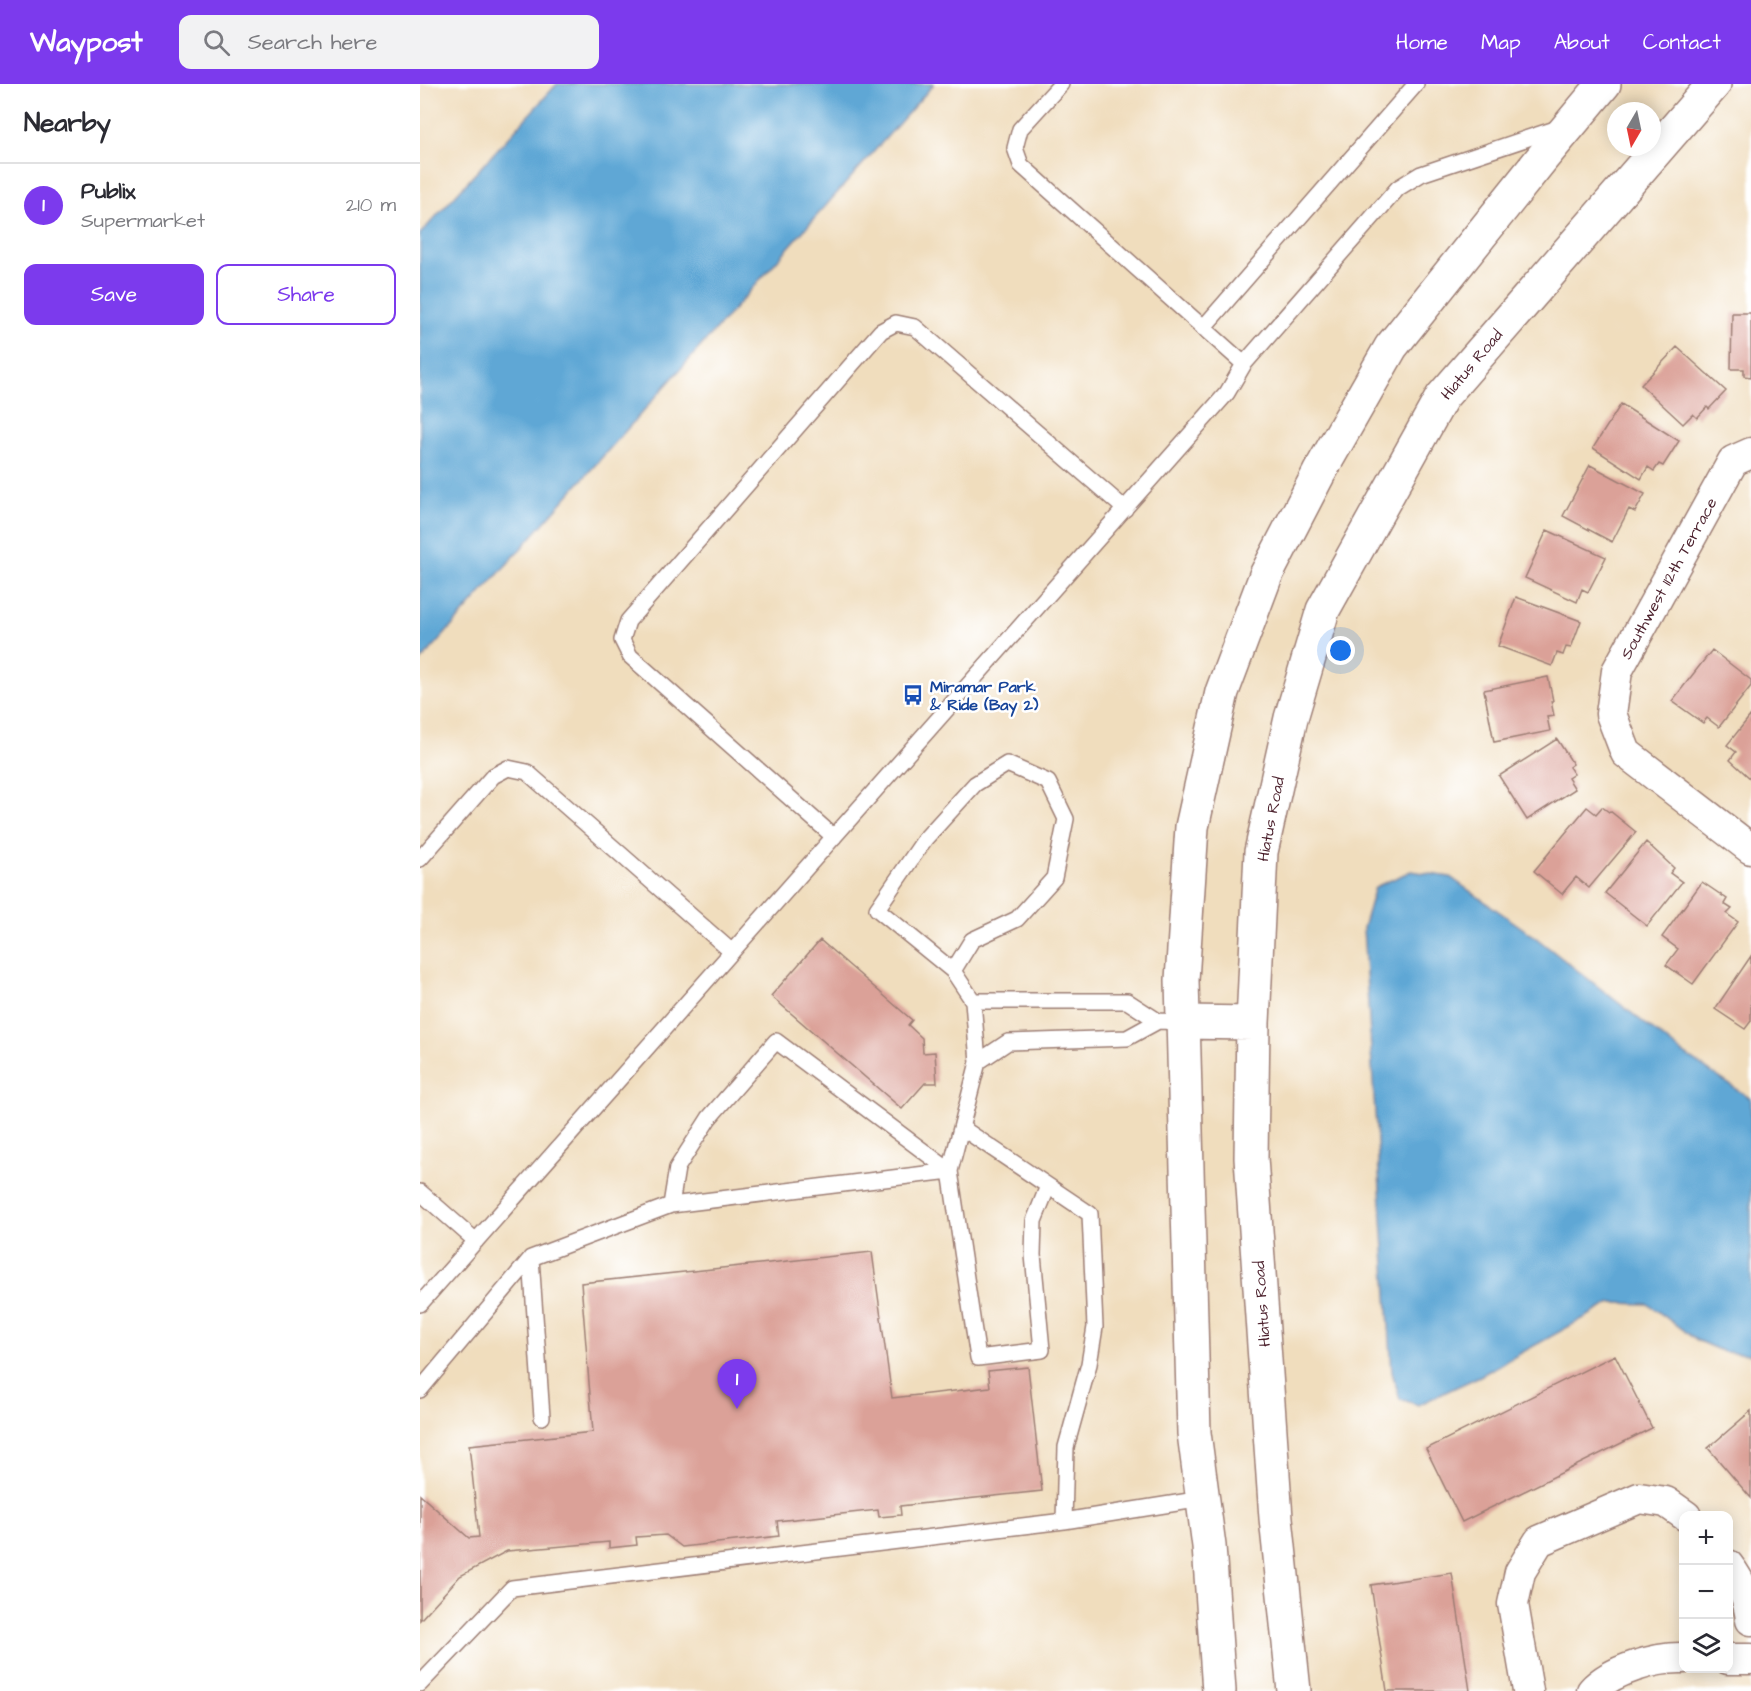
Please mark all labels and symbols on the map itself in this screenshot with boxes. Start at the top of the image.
north arrow [1607,102,1661,156]
street label: Hiatus Road [1436,325,1508,405]
street label: Southwest 112th Terrace [1615,493,1723,663]
your location [1326,636,1355,665]
place label: Miramar Park & Ride (Bay 2) [929,676,1039,717]
bus stop icon: Miramar Park & Ride (Bay 2) [901,683,925,707]
street label: Hiatus Road [1252,775,1290,864]
street label: Hiatus Road [1248,1260,1276,1348]
pin: 1 [718,1360,756,1409]

